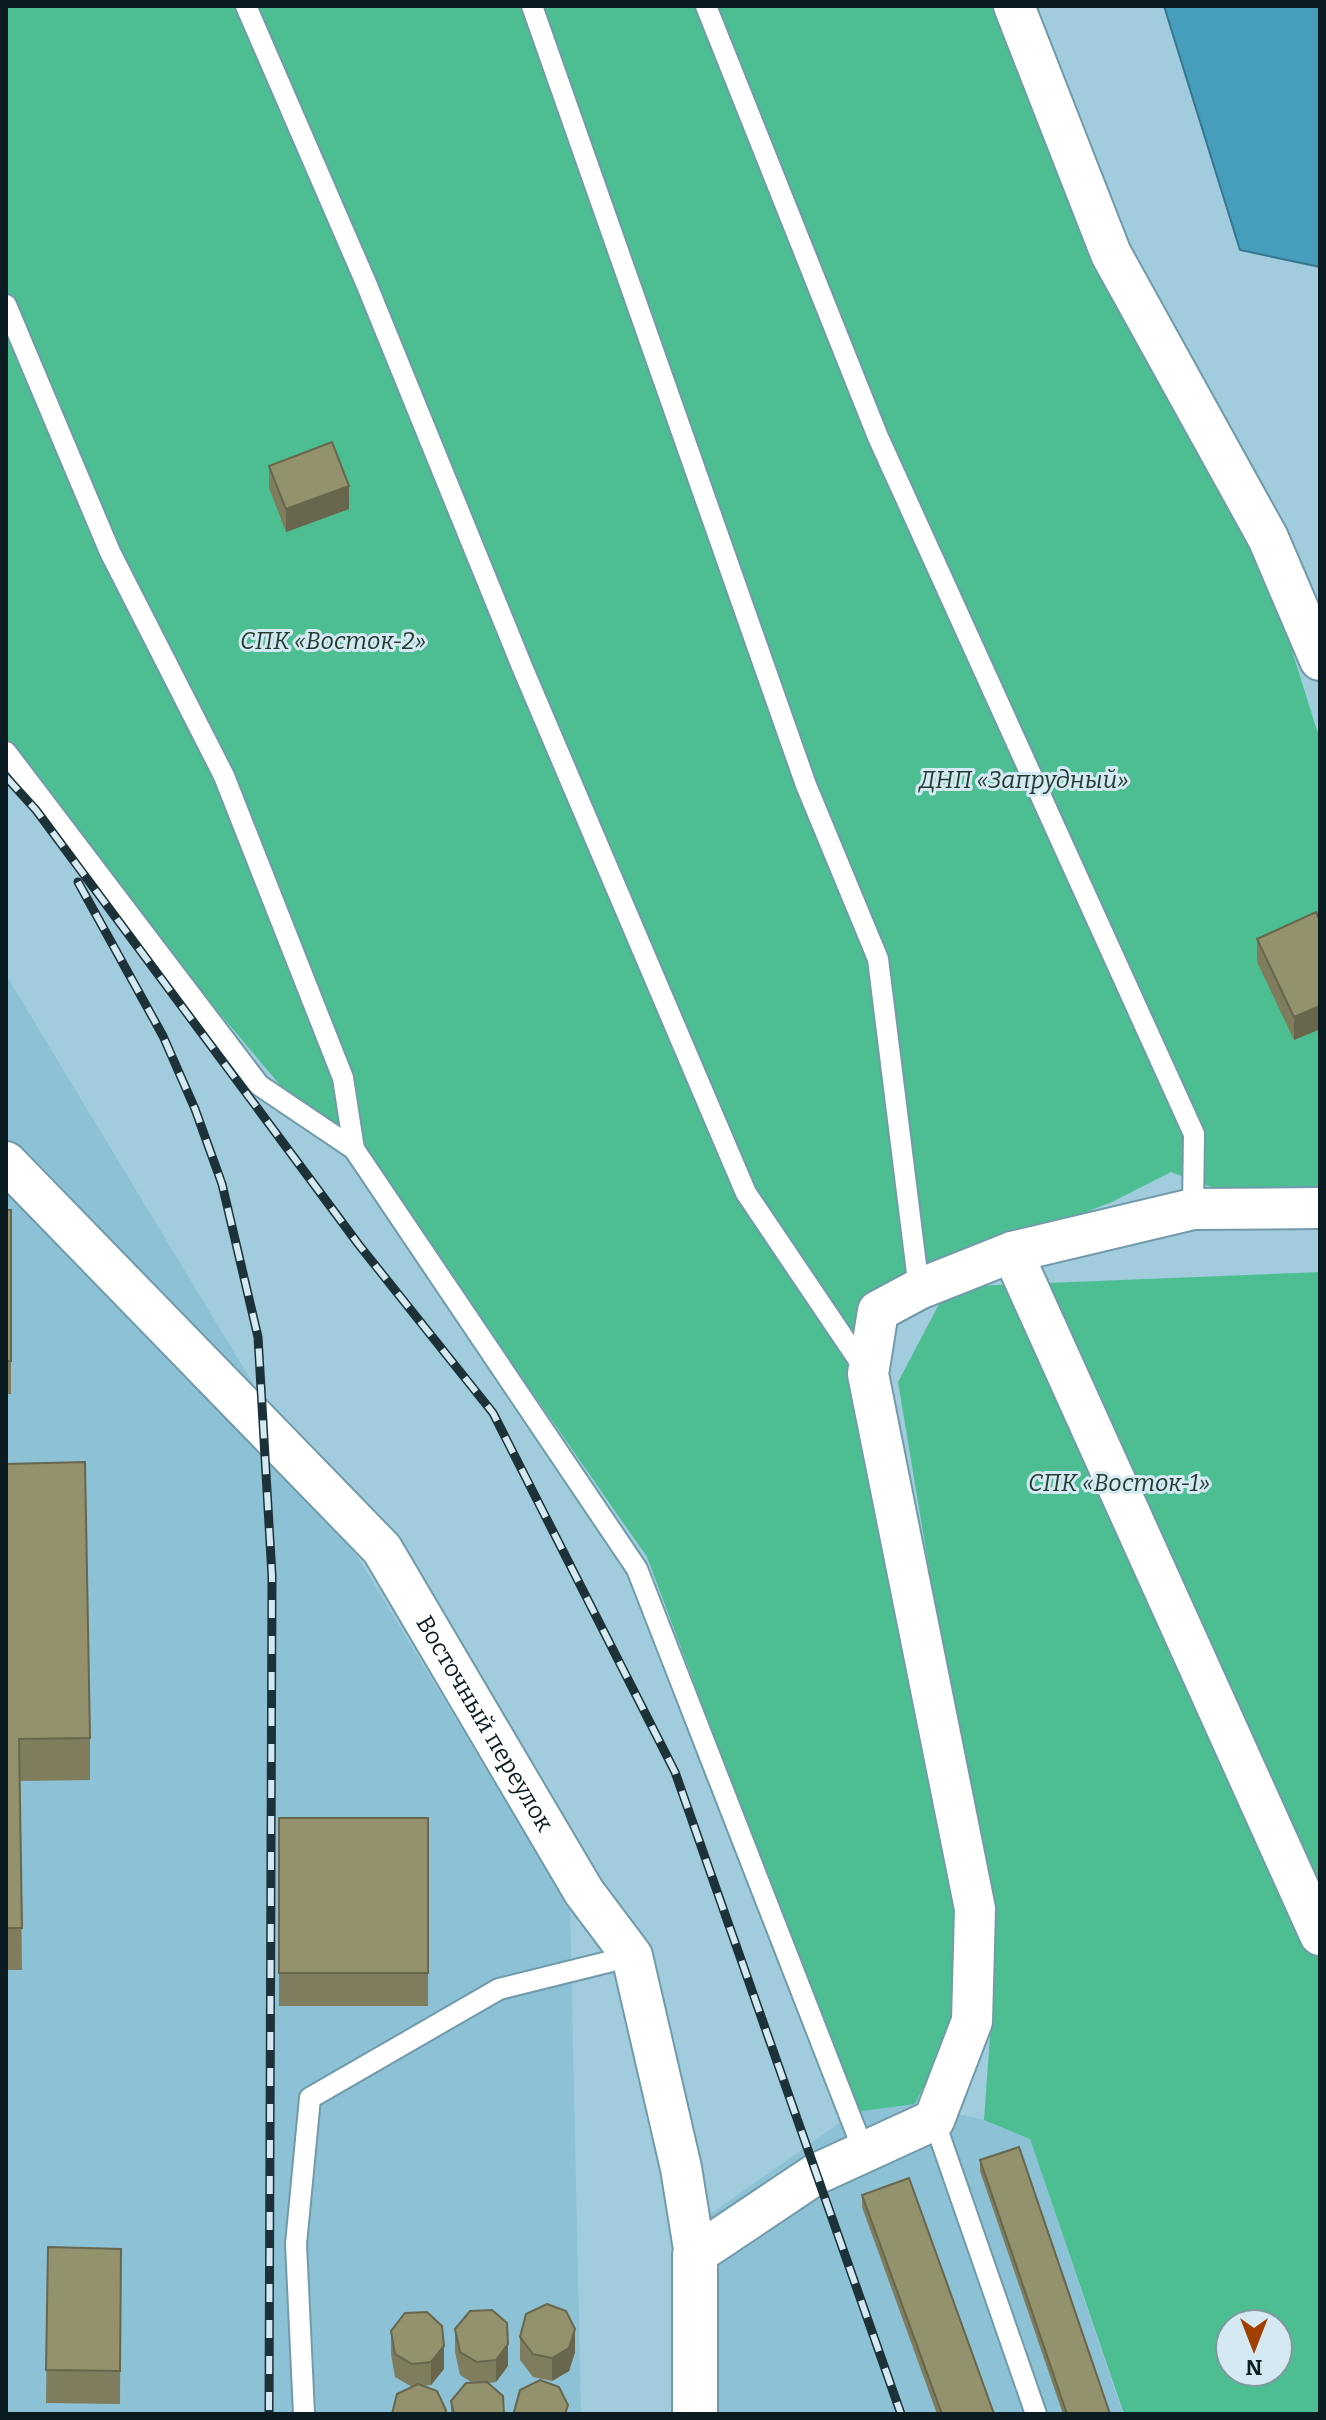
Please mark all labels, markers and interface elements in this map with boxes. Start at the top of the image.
park label: СПК «Восток-2» [240,627,426,655]
park label: ДНП «Запрудный» [917,766,1129,794]
park label: СПК «Восток-1» [1028,1469,1210,1497]
street label: Восточный переулок [410,1611,559,1836]
north arrow [1214,2308,1294,2388]
text: N [1245,2354,1262,2381]

